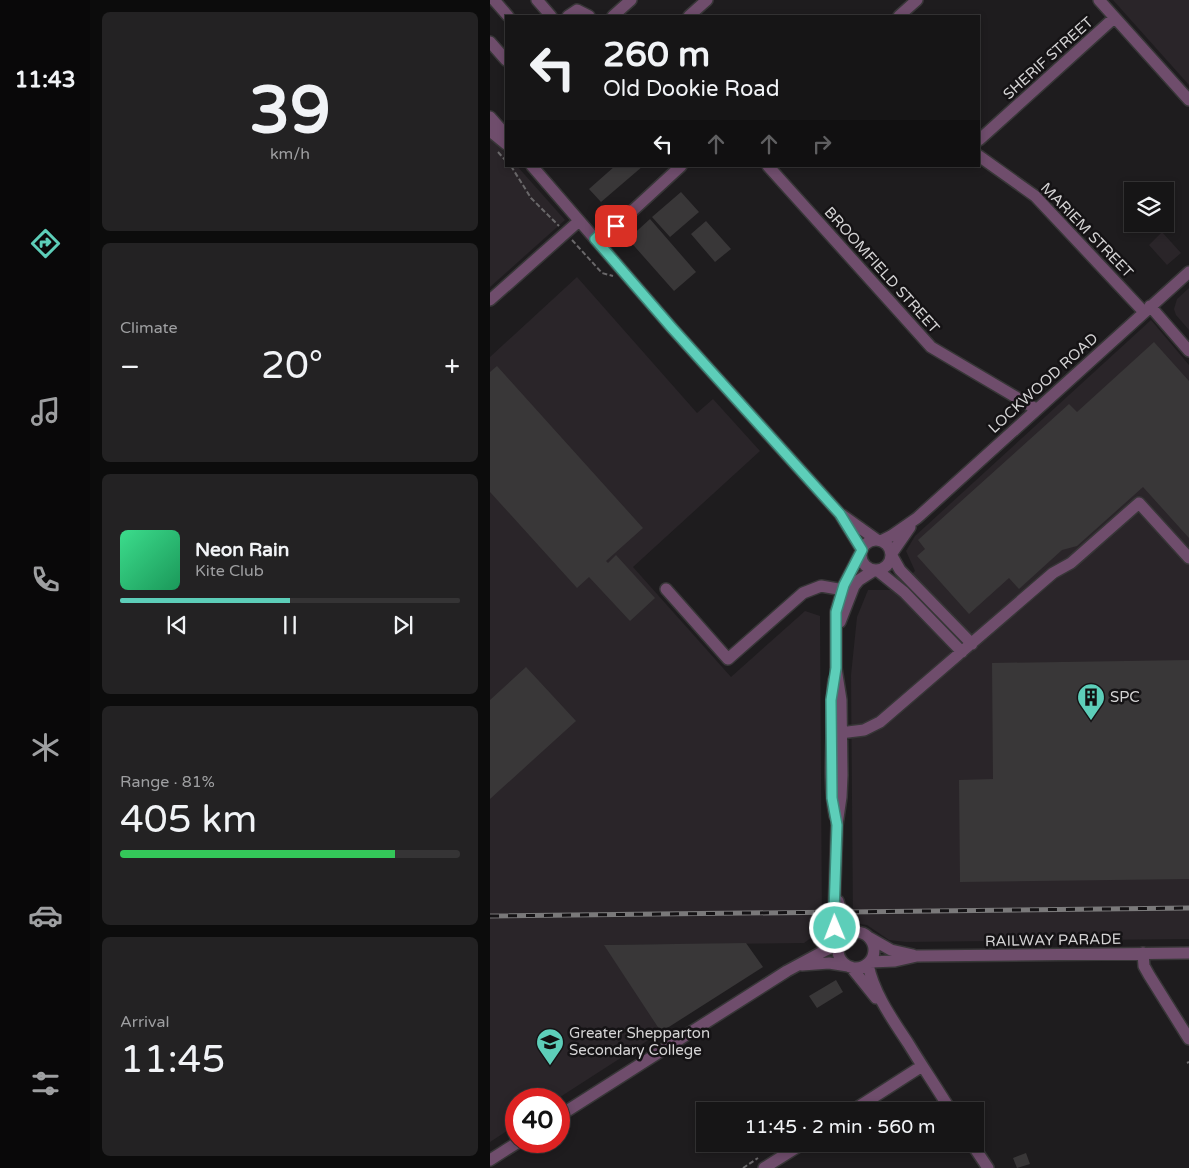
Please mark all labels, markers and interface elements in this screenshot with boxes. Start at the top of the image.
street label: SHERIF STREET [999,13,1097,103]
text: 260 m [603,34,710,76]
icon: left [520,35,585,100]
text: 11:43 [15,67,75,93]
text: 39 [249,72,331,151]
text: Old Dookie Road [603,76,780,102]
icon: left [649,130,677,158]
icon: ahead [702,130,730,158]
icon: ahead [755,130,783,158]
icon: right [808,130,836,158]
text: km/h [270,144,310,164]
street label: MARIEM STREET [1037,179,1137,281]
map controls [1124,182,1174,232]
button: layers [1124,182,1174,232]
street label: BROOMFIELD STREET [821,203,943,337]
pin [595,205,637,247]
icon: arrive [602,212,630,240]
icon: directions [28,226,63,261]
text: Climate [120,318,178,338]
street label: LOCKWOOD ROAD [985,329,1101,437]
text: 20° [261,343,323,389]
text: − [120,350,140,384]
text: + [444,350,460,384]
icon: music [28,394,63,429]
text: Neon Rain [195,539,289,561]
text: Kite Club [195,561,264,581]
icon: phone [28,562,63,597]
icon: previous [163,611,191,639]
icon: pause [276,611,304,639]
icon: next [389,611,417,639]
building icon: SPC [1076,682,1106,721]
place label: SPC [1110,688,1140,706]
icon: climate [28,730,63,765]
text: Range · 81% [120,772,215,792]
text: 405 km [120,797,257,843]
icon: car [28,898,63,933]
position arrow [808,901,860,953]
street label: RAILWAY PARADE [985,930,1121,950]
text: Arrival [120,1012,169,1032]
place label: Greater Shepparton Secondary College [569,1024,710,1059]
school or university icon: Greater Shepparton Secondary College [535,1027,565,1066]
text: 11:45 [120,1037,225,1083]
icon: filters [28,1066,63,1101]
speed limit sign: 40 [505,1088,570,1153]
text: 11:45 · 2 min · 560 m [744,1116,936,1138]

